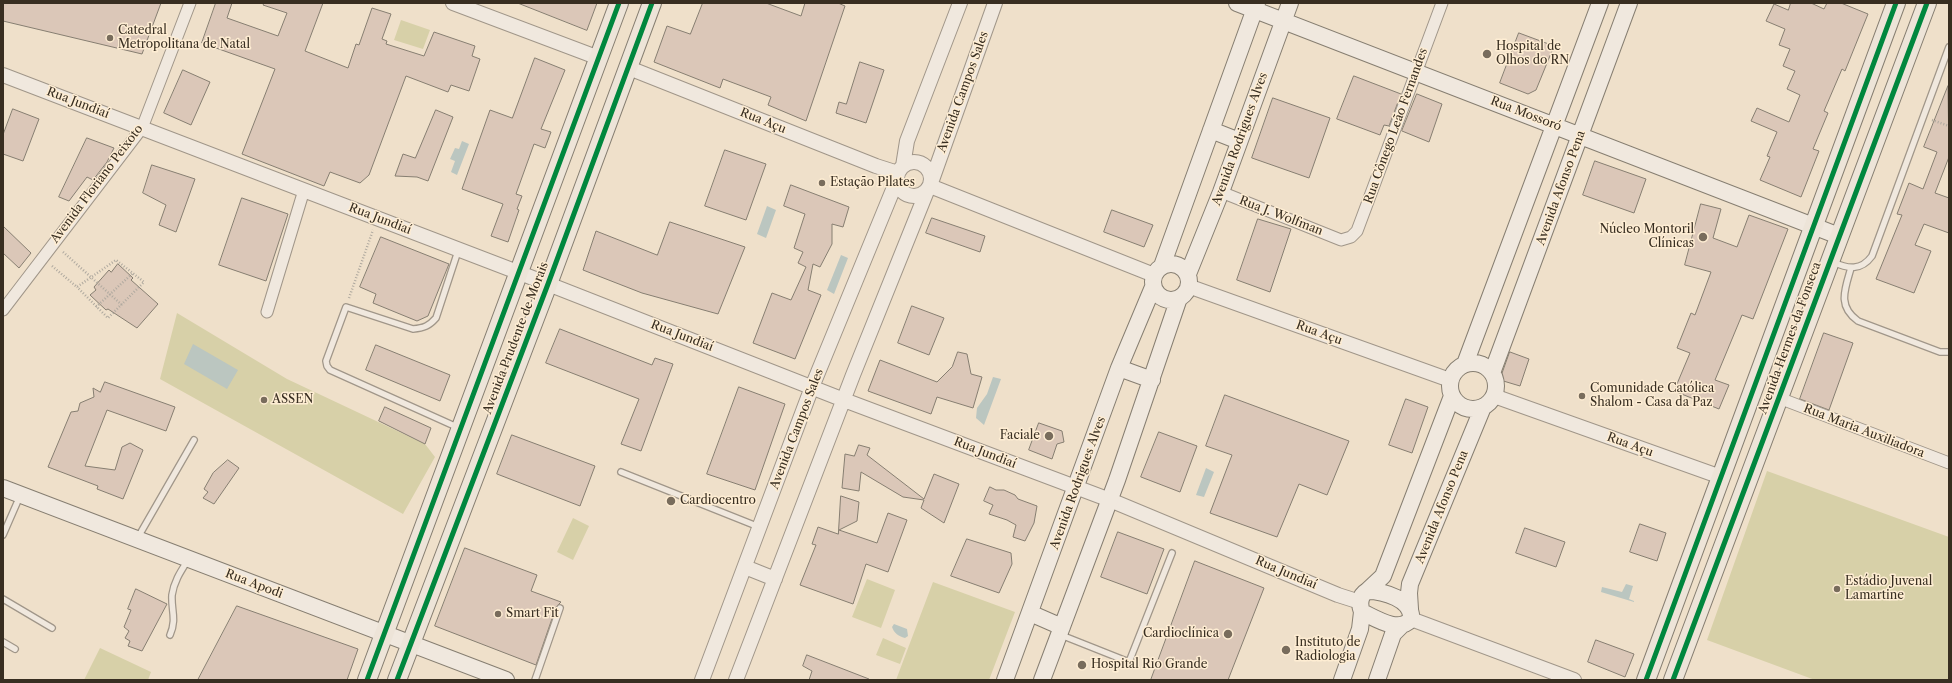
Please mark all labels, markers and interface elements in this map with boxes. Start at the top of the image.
place label: Catedral Metropolitana de Natal [118,24,250,52]
street label: Avenida Campos Sales [934,29,992,155]
marker: Catedral Metropolitana de Natal [105,33,115,43]
place label: Hospital de Olhos do RN [1496,40,1569,68]
street label: Rua Cônego Leão Fernandes [1361,46,1431,206]
marker: Hospital de Olhos do RN [1481,48,1493,60]
street label: Avenida Rodrigues Alves [1209,71,1271,207]
street label: Rua Jundiaí [45,85,111,121]
street label: Rua Mossoró [1488,94,1564,134]
street label: Rua Açu [738,105,788,137]
street label: Avenida Floriano Peixoto [48,122,146,246]
street label: Avenida Afonso Pena [1534,129,1588,247]
place label: Estação Pilates [830,176,915,190]
marker: Estação Pilates [817,178,827,188]
street label: Rua J. Wolfman [1237,193,1325,239]
street label: Rua Jundiaí [347,201,413,237]
place label: Núcleo Montoril Clínicas [1599,223,1694,251]
marker: Núcleo Montoril Clínicas [1697,231,1709,243]
street label: Avenida Prudente de Morais [480,260,552,416]
street label: Avenida Hermes da Fonseca [1756,260,1824,416]
street label: Rua Jundiaí [649,318,715,354]
street label: Rua Açu [1294,318,1344,348]
street label: Avenida Campos Sales [767,367,827,491]
place label: Comunidade Católica Shalom - Casa da Paz [1590,382,1714,410]
marker: Comunidade Católica Shalom - Casa da Paz [1577,391,1587,401]
place label: ASSEN [272,393,313,407]
marker: ASSEN [259,395,269,405]
street label: Rua Maria Auxiliadora [1801,401,1927,461]
street label: Avenida Rodrigues Alves [1047,415,1109,551]
place label: Faciale [1000,429,1040,443]
marker: Faciale [1043,430,1055,442]
street label: Rua Açu [1605,430,1655,460]
street label: Rua Jundiaí [952,435,1018,471]
street label: Avenida Afonso Pena [1413,448,1471,566]
place label: Cardiocentro [680,494,756,508]
marker: Cardiocentro [665,495,677,507]
street label: Rua Jundiaí [1253,554,1319,592]
street label: Rua Apodi [223,566,285,602]
place label: Estádio Juvenal Lamartine [1845,575,1932,603]
marker: Estádio Juvenal Lamartine [1832,584,1842,594]
place label: Smart Fit [506,607,559,621]
marker: Smart Fit [493,609,503,619]
place label: Cardioclínica [1143,627,1219,641]
marker: Cardioclínica [1222,628,1234,640]
place label: Instituto de Radiologia [1295,636,1361,664]
marker: Instituto de Radiologia [1280,644,1292,656]
place label: Hospital Rio Grande [1091,658,1207,672]
marker: Hospital Rio Grande [1076,659,1088,671]

